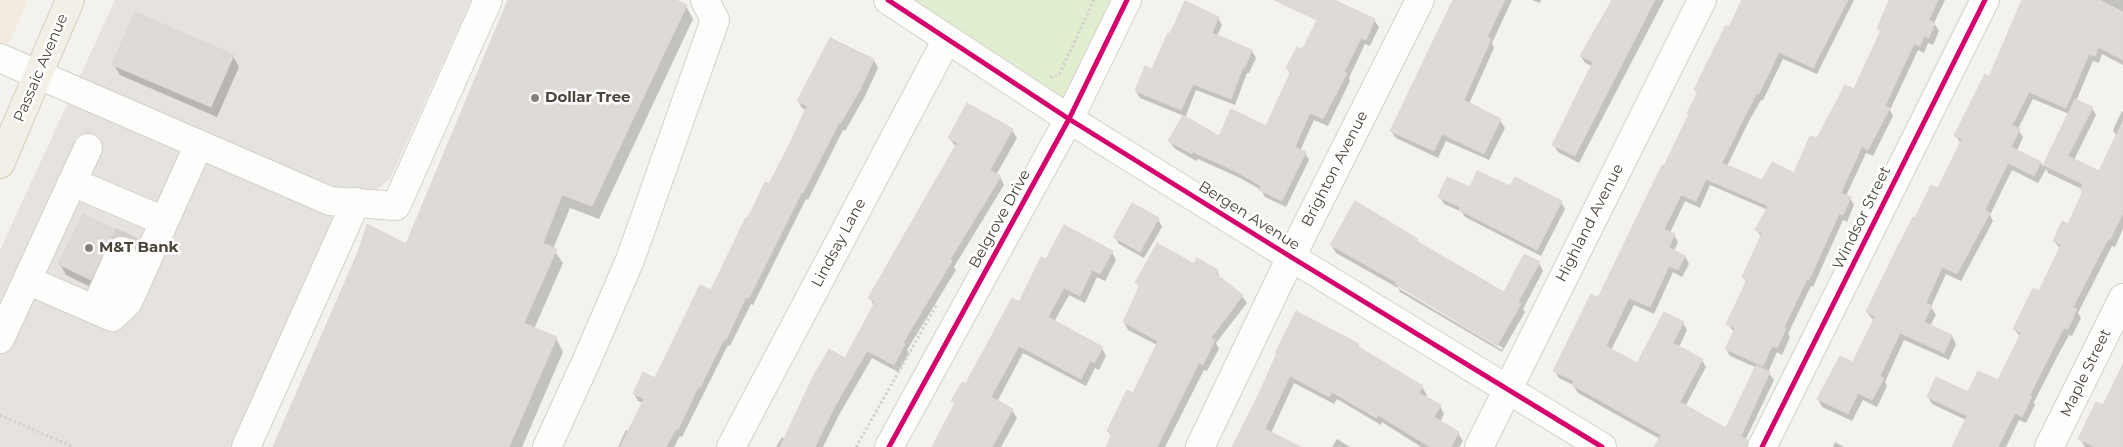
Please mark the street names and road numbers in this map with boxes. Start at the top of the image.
street label: Passaic Avenue [10,11,72,125]
street label: Brighton Avenue [1298,108,1372,230]
street label: Highland Avenue [1552,161,1628,285]
street label: Windsor Street [1829,163,1895,273]
street label: Belgrove Drive [965,167,1035,271]
street label: Bergen Avenue [1195,178,1303,254]
street label: Lindsay Lane [808,196,870,290]
street label: Maple Street [2057,326,2115,420]

